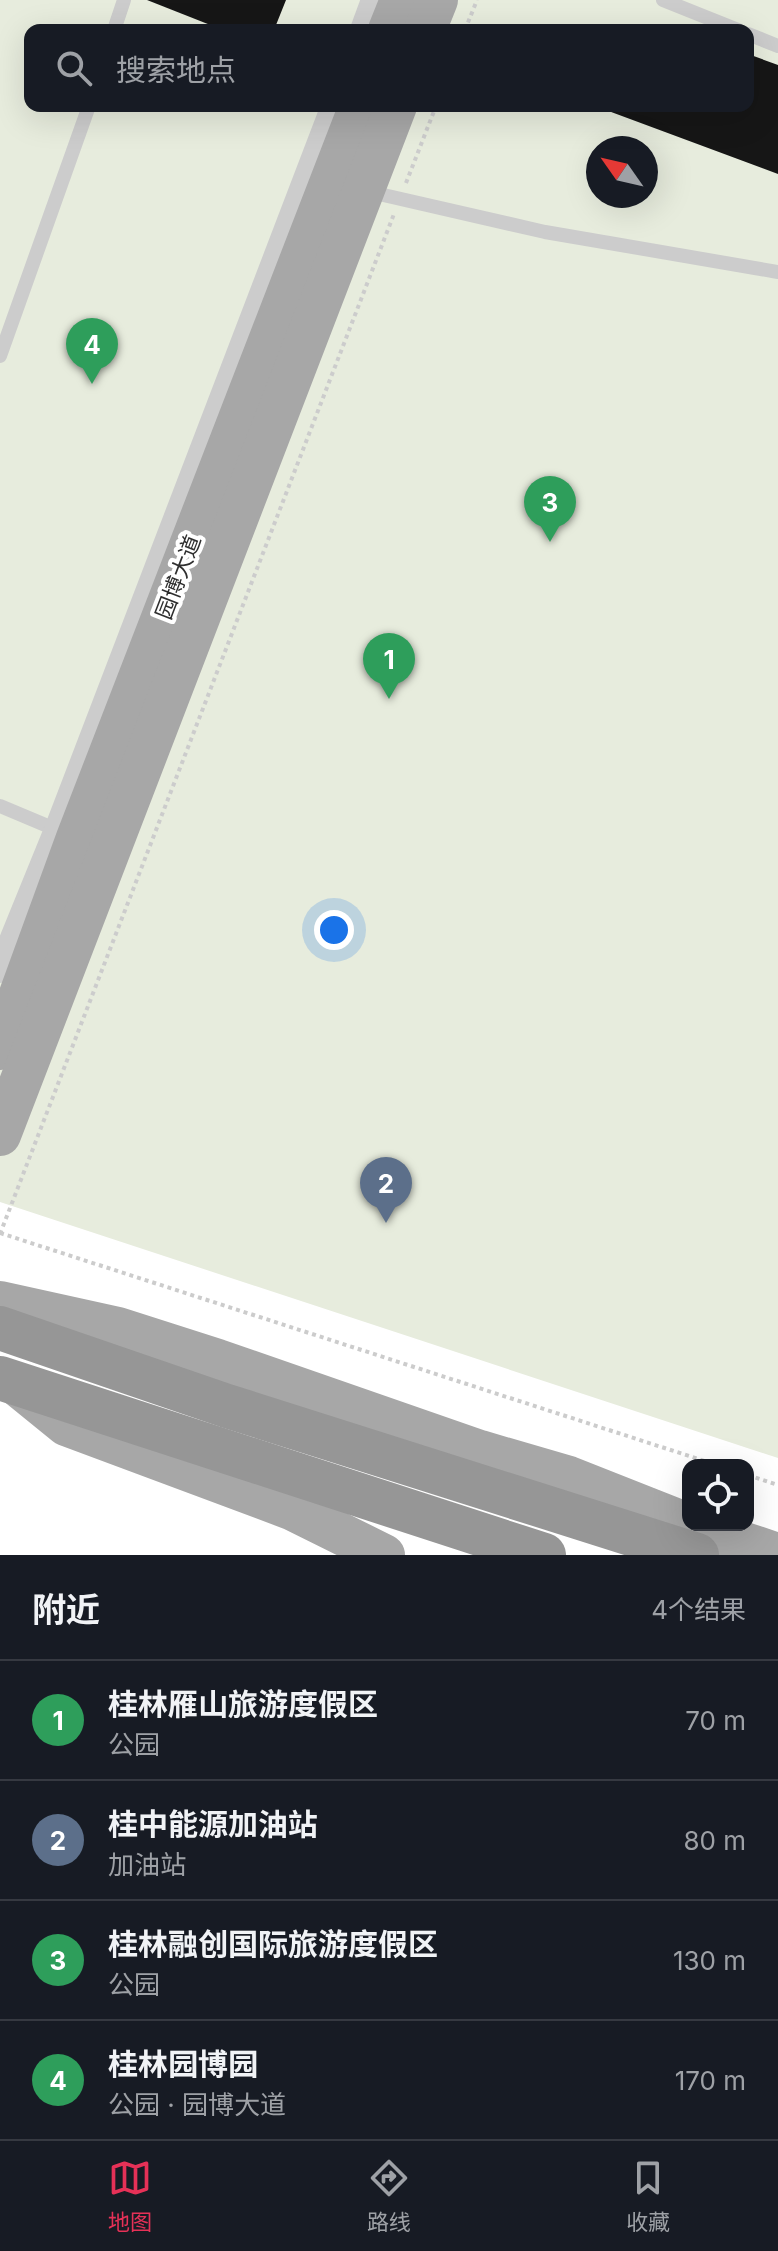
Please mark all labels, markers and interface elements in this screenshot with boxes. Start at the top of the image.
search box [24,24,754,112]
icon: search [52,46,96,90]
text: 搜索地点 [116,52,236,88]
north arrow [586,136,658,208]
pin: 4 [66,318,118,384]
pin: 3 [524,476,576,542]
street label: 园博大道 [150,531,206,623]
pin: 1 [363,633,415,699]
your location [314,910,354,950]
pin: 2 [360,1157,412,1223]
map controls [682,1459,754,1531]
button: locate [682,1459,754,1531]
text: 附近 [32,1589,100,1630]
text: 4个结果 [651,1594,746,1625]
text: 桂林雁山旅游度假区 [108,1686,378,1722]
text: 1 [52,1705,64,1736]
text: 70 m [685,1705,746,1736]
text: 公园 [108,1729,160,1760]
text: 桂中能源加油站 [108,1806,318,1842]
text: 2 [50,1825,66,1856]
text: 80 m [683,1825,746,1856]
text: 加油站 [108,1849,186,1880]
text: 桂林融创国际旅游度假区 [108,1926,438,1962]
text: 3 [50,1945,66,1976]
text: 130 m [673,1945,746,1976]
text: 公园 [108,1969,160,2000]
text: 桂林园博园 [108,2046,258,2082]
text: 4 [49,2065,67,2096]
text: 170 m [675,2065,746,2096]
text: 公园 · 园博大道 [108,2089,286,2120]
tab: 地图 [108,2156,152,2236]
tab: 路线 [367,2156,411,2236]
tab: 收藏 [626,2156,670,2236]

